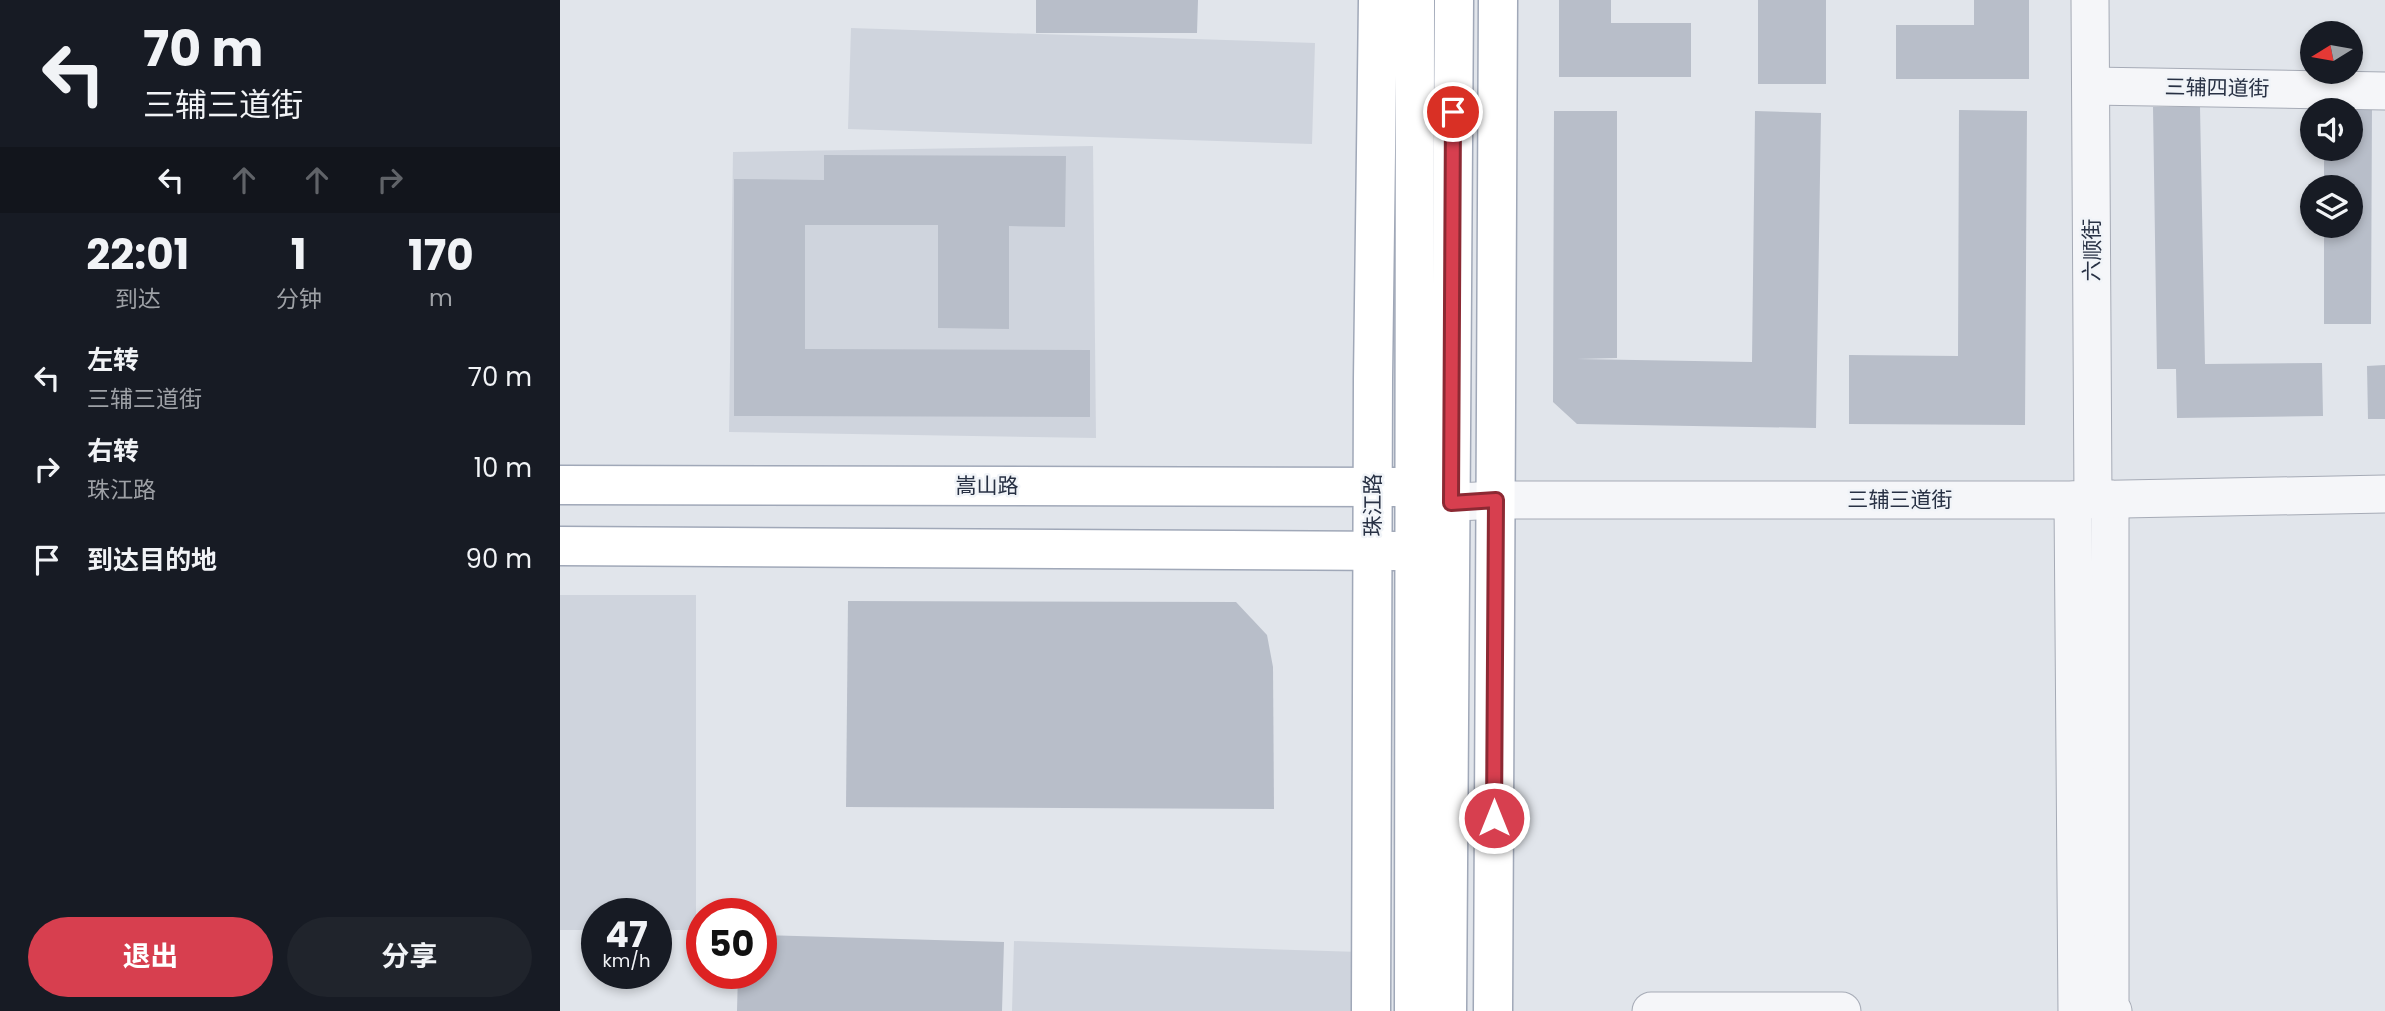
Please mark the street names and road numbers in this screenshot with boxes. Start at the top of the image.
street label: 三辅四道街 [2164,72,2270,103]
street label: 六顺街 [2077,219,2106,282]
street label: 嵩山路 [956,471,1019,500]
street label: 珠江路 [1358,474,1387,537]
street label: 三辅三道街 [1848,485,1953,514]

